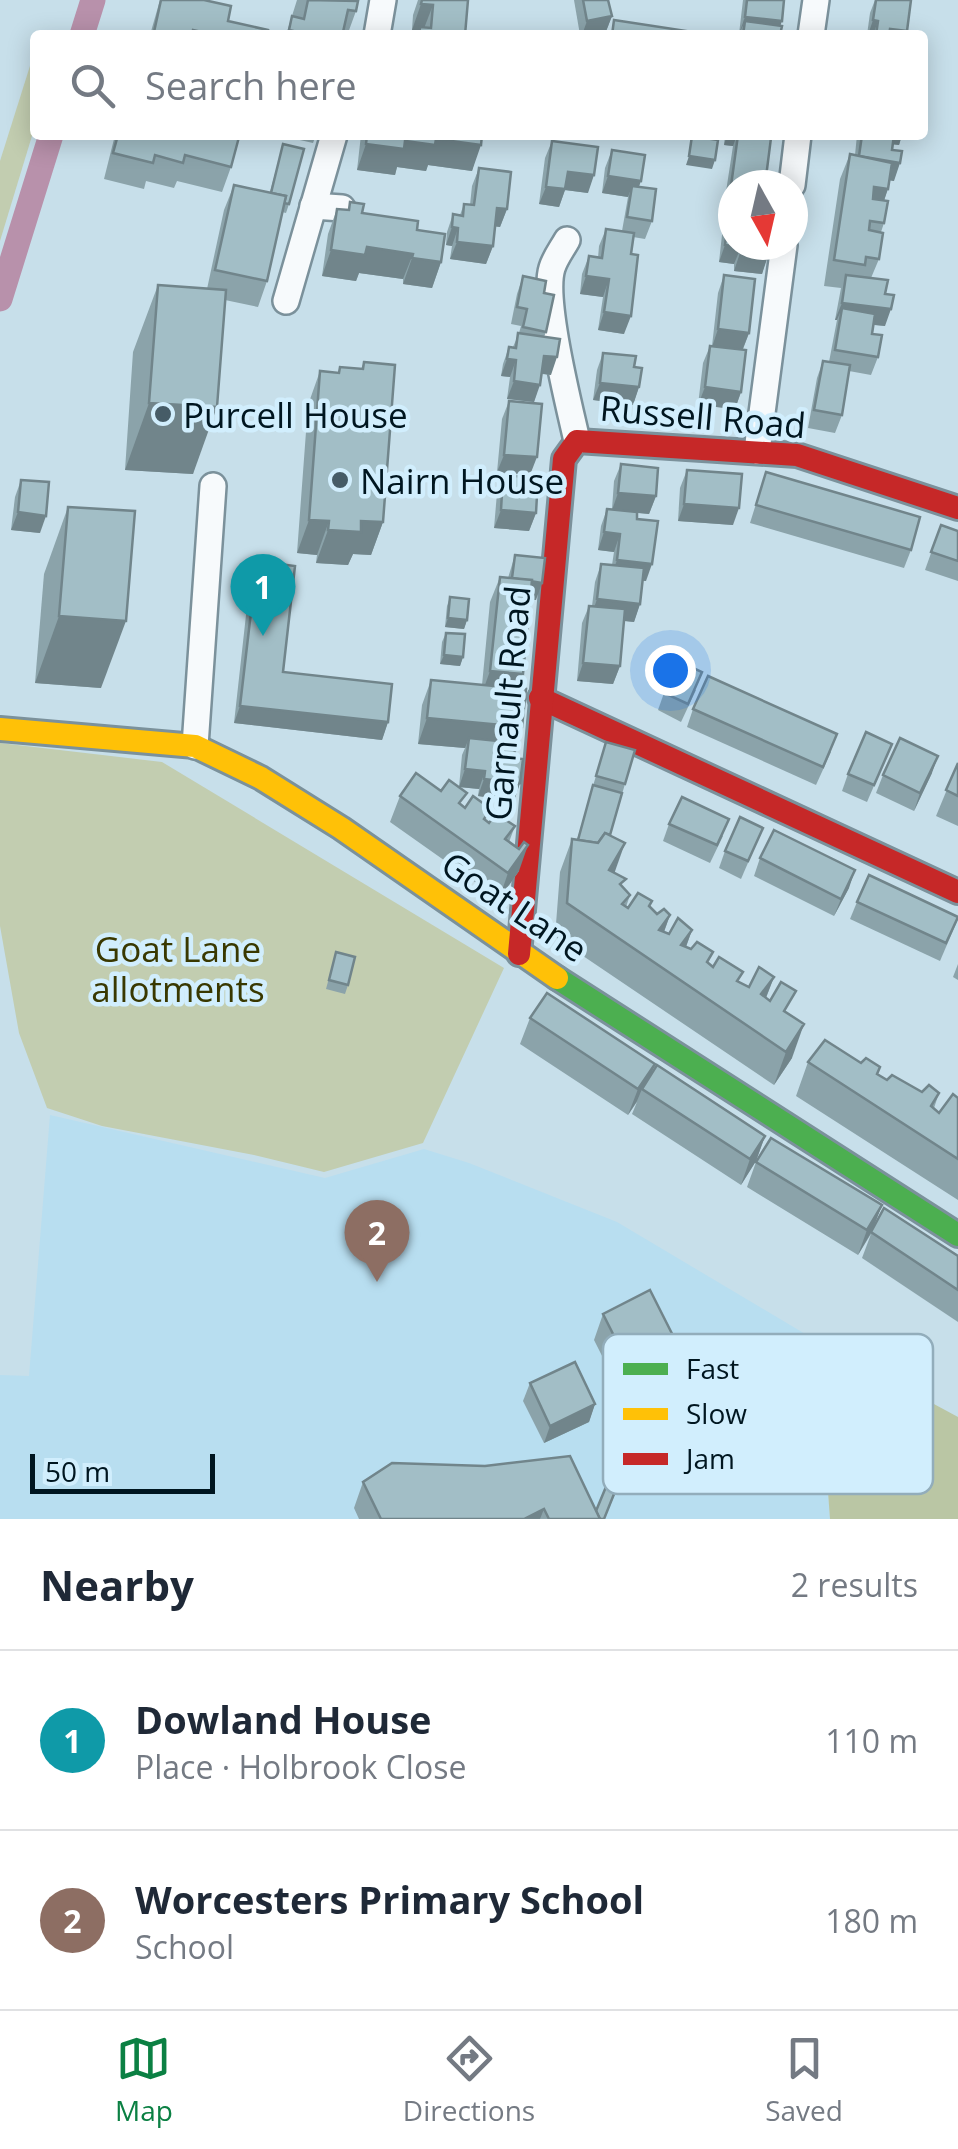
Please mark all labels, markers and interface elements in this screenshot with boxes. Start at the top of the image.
search box [30,30,928,140]
icon: search [65,58,120,113]
text: Search here [145,59,357,111]
north arrow [718,170,808,260]
street label: Russell Road [598,384,808,448]
place label: Purcell House [183,391,408,438]
marker: Purcell House [152,403,174,425]
place label: Nairn House [360,457,564,504]
marker: Nairn House [329,469,351,491]
pin: 1 [230,554,296,636]
street label: Garnault Road [473,584,541,822]
your location [645,645,696,696]
street label: Goat Lane [433,840,597,972]
park label: Goat Lane allotments [91,925,265,1012]
pin: 2 [344,1200,410,1282]
legend [603,1334,933,1494]
text: Fast [686,1349,739,1387]
text: Slow [686,1394,747,1432]
text: Jam [683,1439,735,1477]
scale bar [30,1449,215,1494]
text: 50 m [45,1452,110,1490]
text: Nearby [40,1556,194,1613]
text: 2 results [791,1563,918,1606]
text: Dowland House [135,1693,432,1745]
text: 1 [63,1719,82,1762]
text: 110 m [825,1719,918,1762]
text: Place · Holbrook Close [135,1745,466,1788]
text: Worcesters Primary School [135,1873,644,1925]
text: 2 [63,1899,82,1942]
text: 180 m [825,1899,918,1942]
text: School [135,1925,234,1968]
tab: Map [115,2031,173,2129]
tab: Directions [403,2031,535,2129]
tab: Saved [765,2031,843,2129]

